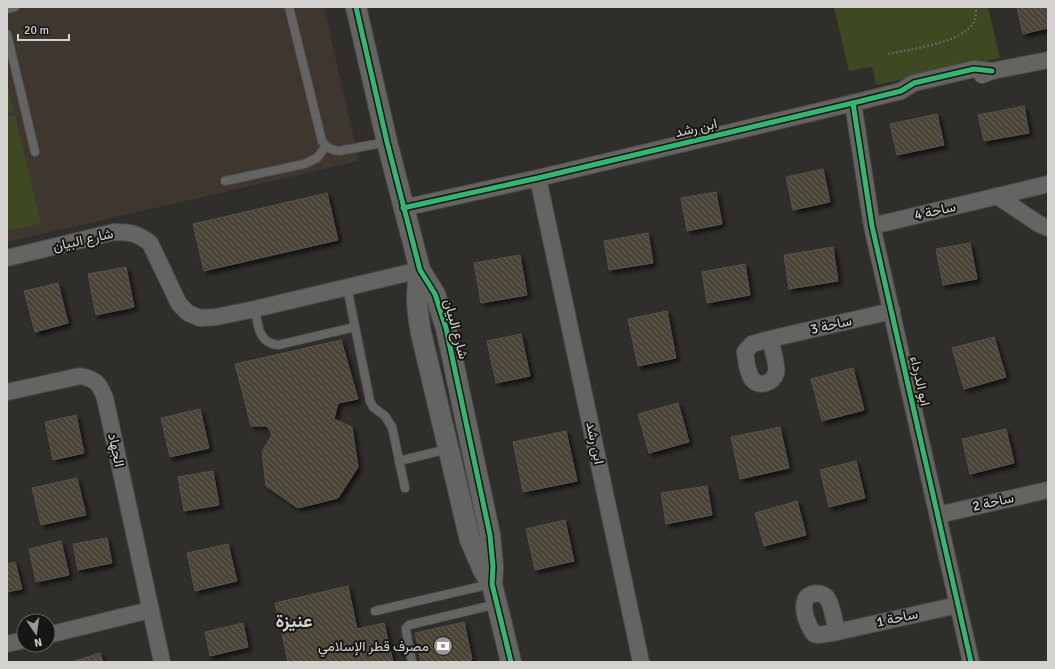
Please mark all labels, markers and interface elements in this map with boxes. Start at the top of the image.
scale bar [18,16,69,42]
text: 20 m [24,23,49,38]
street label: ابن رشد [673,115,719,141]
street label: ساحة 4 [913,198,957,224]
street label: شارع البيان [51,225,115,257]
street label: شارع البيان [438,297,472,361]
street label: ساحة 3 [809,312,853,338]
street label: ابو الدرداء [906,354,934,408]
street label: ابن رشد [582,420,608,466]
street label: الجهاد [104,432,128,468]
street label: ساحة 2 [971,489,1015,515]
street label: ساحة 1 [875,605,919,631]
district label: عنيزة [275,610,313,632]
north arrow [16,613,56,653]
text: N [33,635,43,649]
bank icon: مصرف قطر الإسلامي [432,635,454,657]
place label: مصرف قطر الإسلامي [318,638,429,658]

